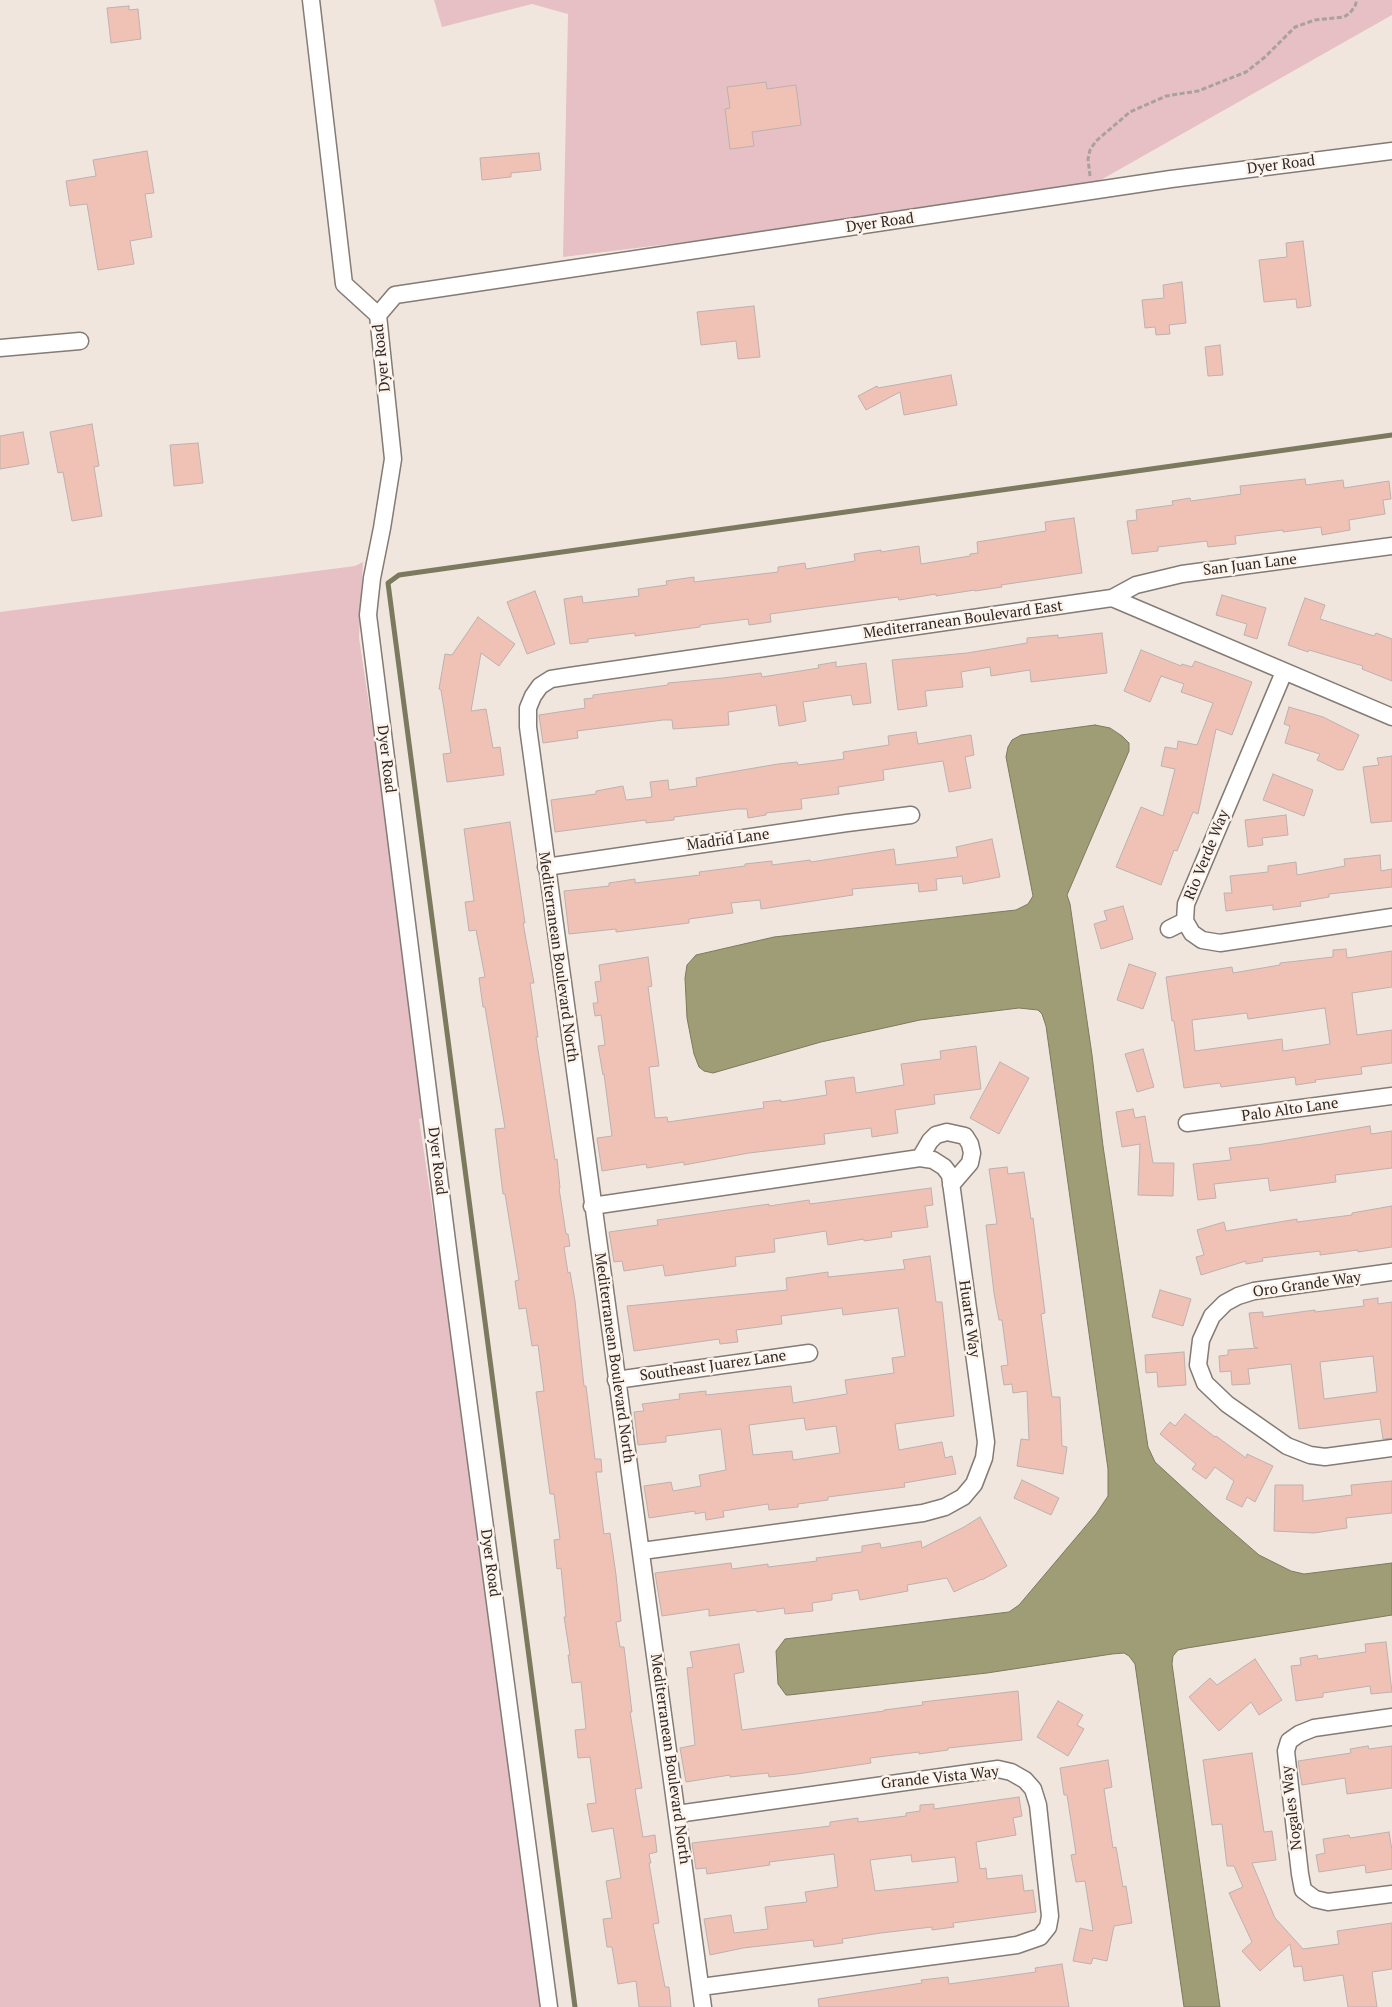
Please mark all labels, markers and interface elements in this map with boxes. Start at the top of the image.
street label: Dyer Road [1246,152,1316,178]
street label: Dyer Road [845,209,915,237]
street label: Dyer Road [369,323,395,393]
street label: San Juan Lane [1202,550,1298,580]
street label: Mediterranean Boulevard East [862,597,1064,643]
street label: Dyer Road [373,724,399,794]
street label: Rio Verde Way [1181,807,1233,903]
street label: Madrid Lane [685,825,771,855]
street label: Mediterranean Boulevard North [534,851,582,1063]
street label: Palo Alto Lane [1240,1094,1340,1126]
street label: Dyer Road [424,1126,450,1196]
street label: Mediterranean Boulevard North [590,1252,638,1464]
street label: Oro Grande Way [1252,1268,1362,1302]
street label: Huarte Way [955,1279,983,1359]
street label: Southeast Juarez Lane [639,1347,787,1385]
street label: Dyer Road [476,1528,504,1598]
street label: Mediterranean Boulevard North [646,1653,694,1865]
street label: Grande Vista Way [880,1763,1000,1793]
street label: Nogales Way [1278,1765,1306,1851]

